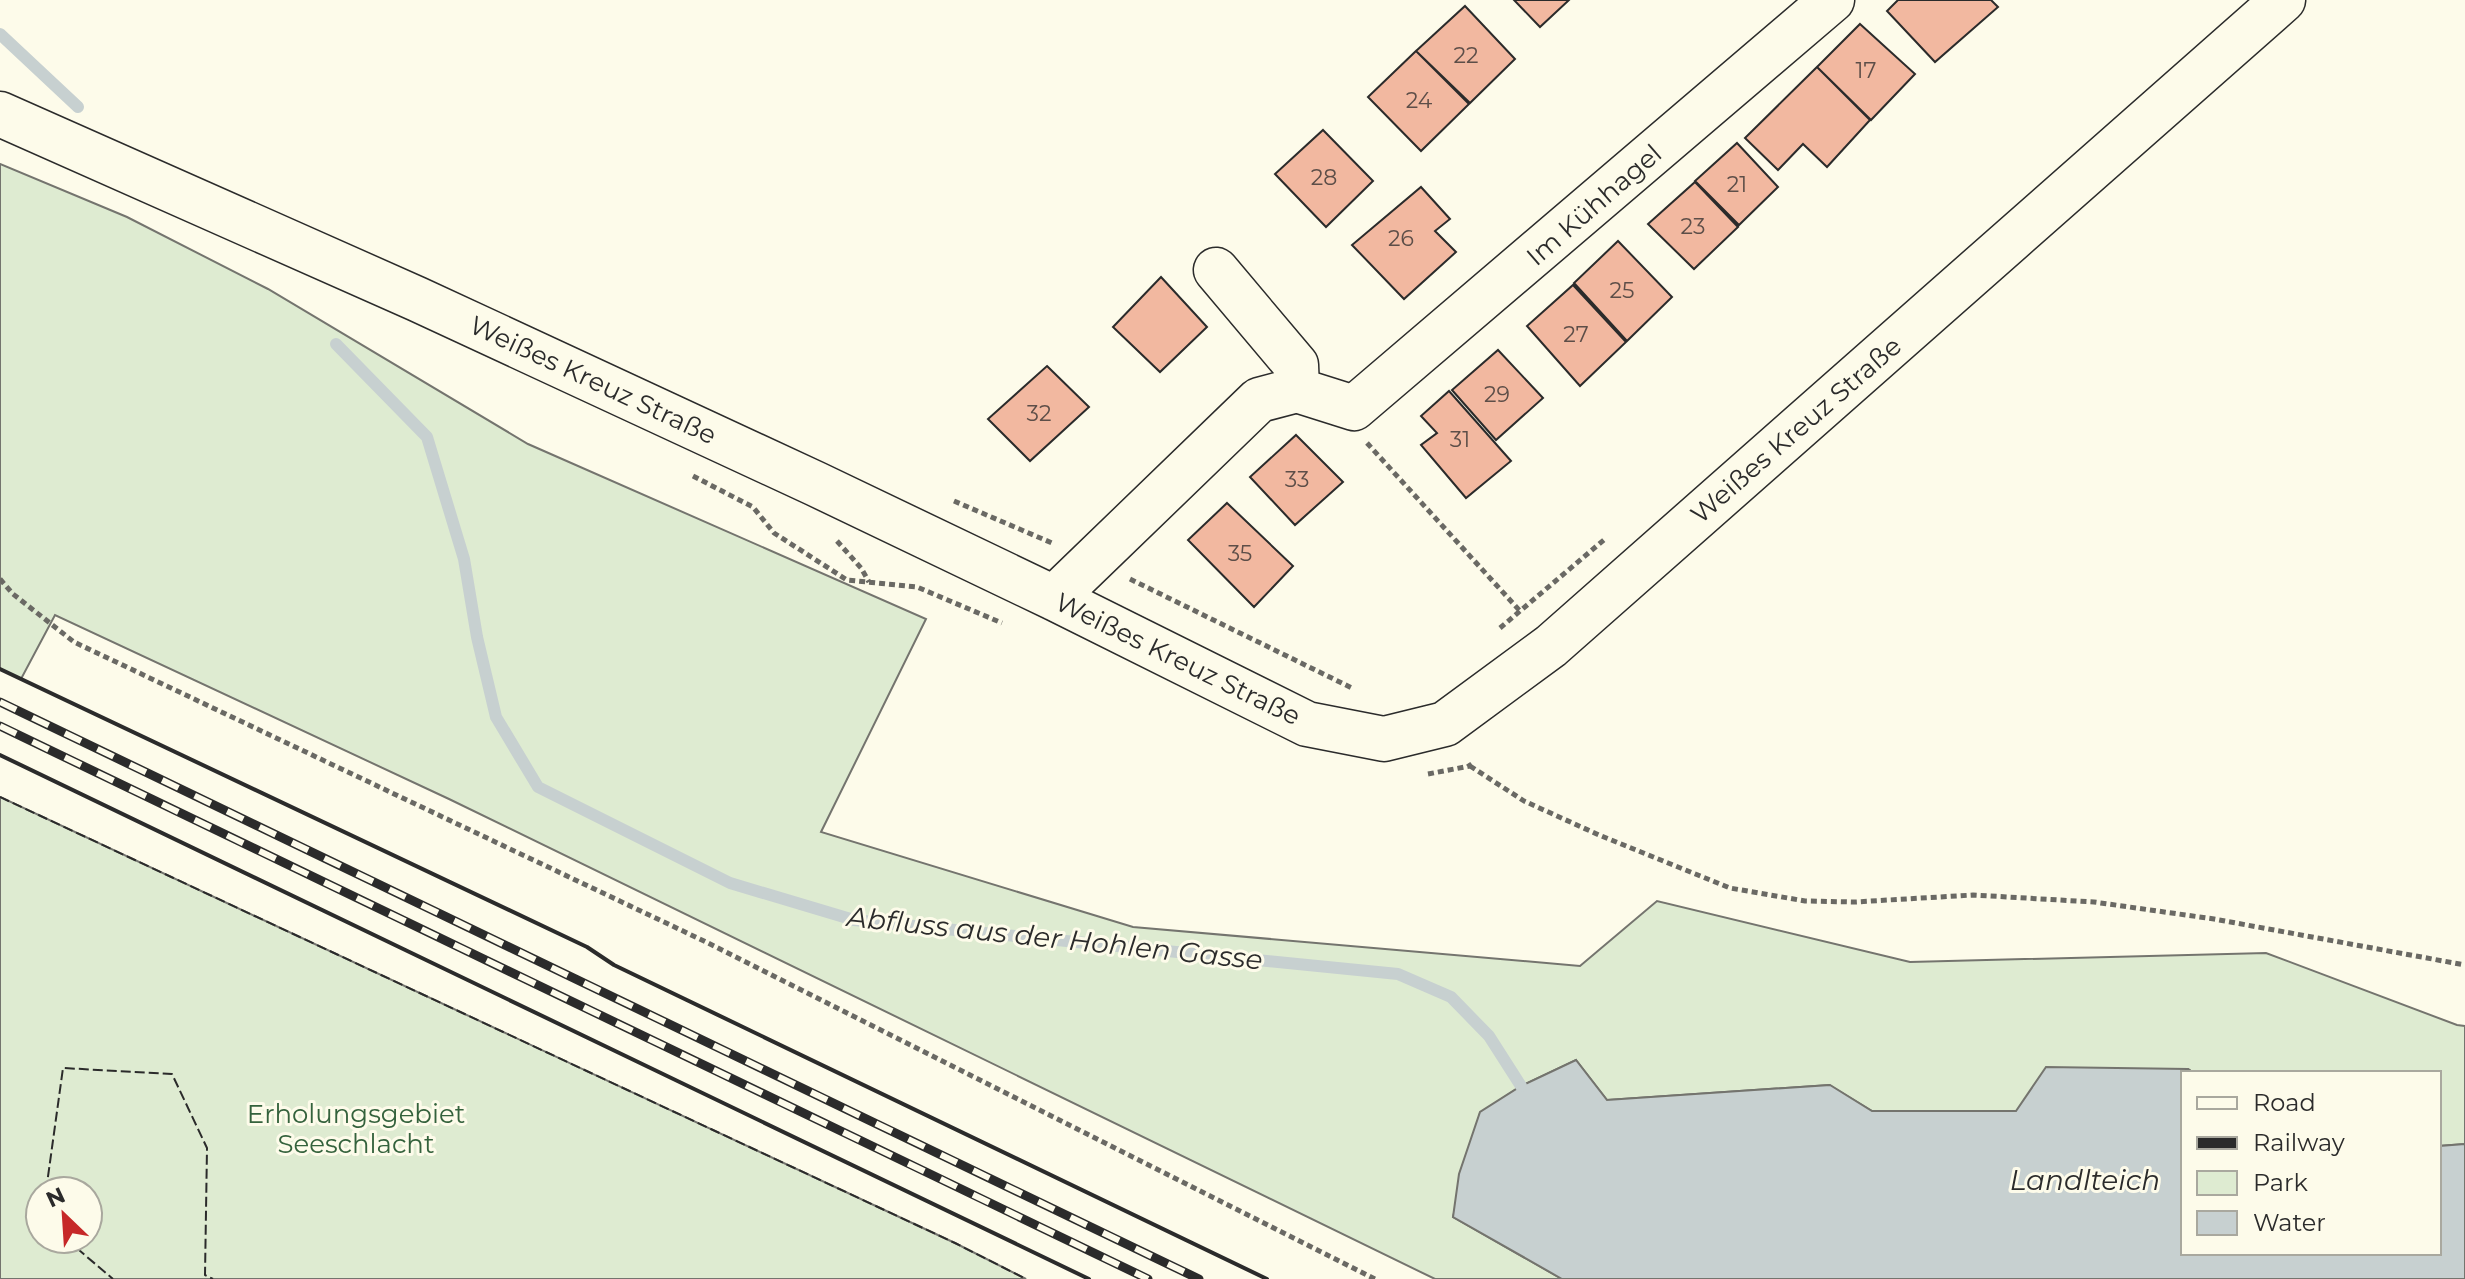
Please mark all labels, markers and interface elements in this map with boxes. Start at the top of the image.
house number: 22 [1454,42,1479,69]
house number: 17 [1856,57,1876,84]
house number: 24 [1406,87,1433,114]
street label: Im Kühhagel [1520,138,1668,272]
house number: 28 [1311,164,1337,191]
house number: 21 [1727,171,1747,198]
house number: 23 [1681,213,1705,240]
house number: 26 [1388,225,1414,252]
house number: 25 [1610,277,1634,304]
street label: Weißes Kreuz Straße [464,309,722,451]
house number: 27 [1563,321,1589,348]
street label: Weißes Kreuz Straße [1684,330,1908,530]
house number: 29 [1484,381,1510,408]
house number: 32 [1027,400,1051,427]
house number: 31 [1450,426,1470,453]
house number: 33 [1285,466,1309,493]
house number: 35 [1228,540,1252,567]
street label: Weißes Kreuz Straße [1050,586,1306,732]
water label: Abfluss aus der Hohlen Gasse [844,899,1264,977]
legend [2181,1071,2441,1255]
text: Road [2253,1088,2316,1117]
park label: Erholungsgebiet Seeschlacht [247,1098,465,1160]
text: Railway [2253,1128,2345,1157]
water label: Landlteich [2010,1163,2160,1197]
text: Park [2253,1168,2308,1197]
north arrow [24,1175,104,1255]
text: N [42,1181,70,1213]
text: Water [2253,1208,2326,1237]

